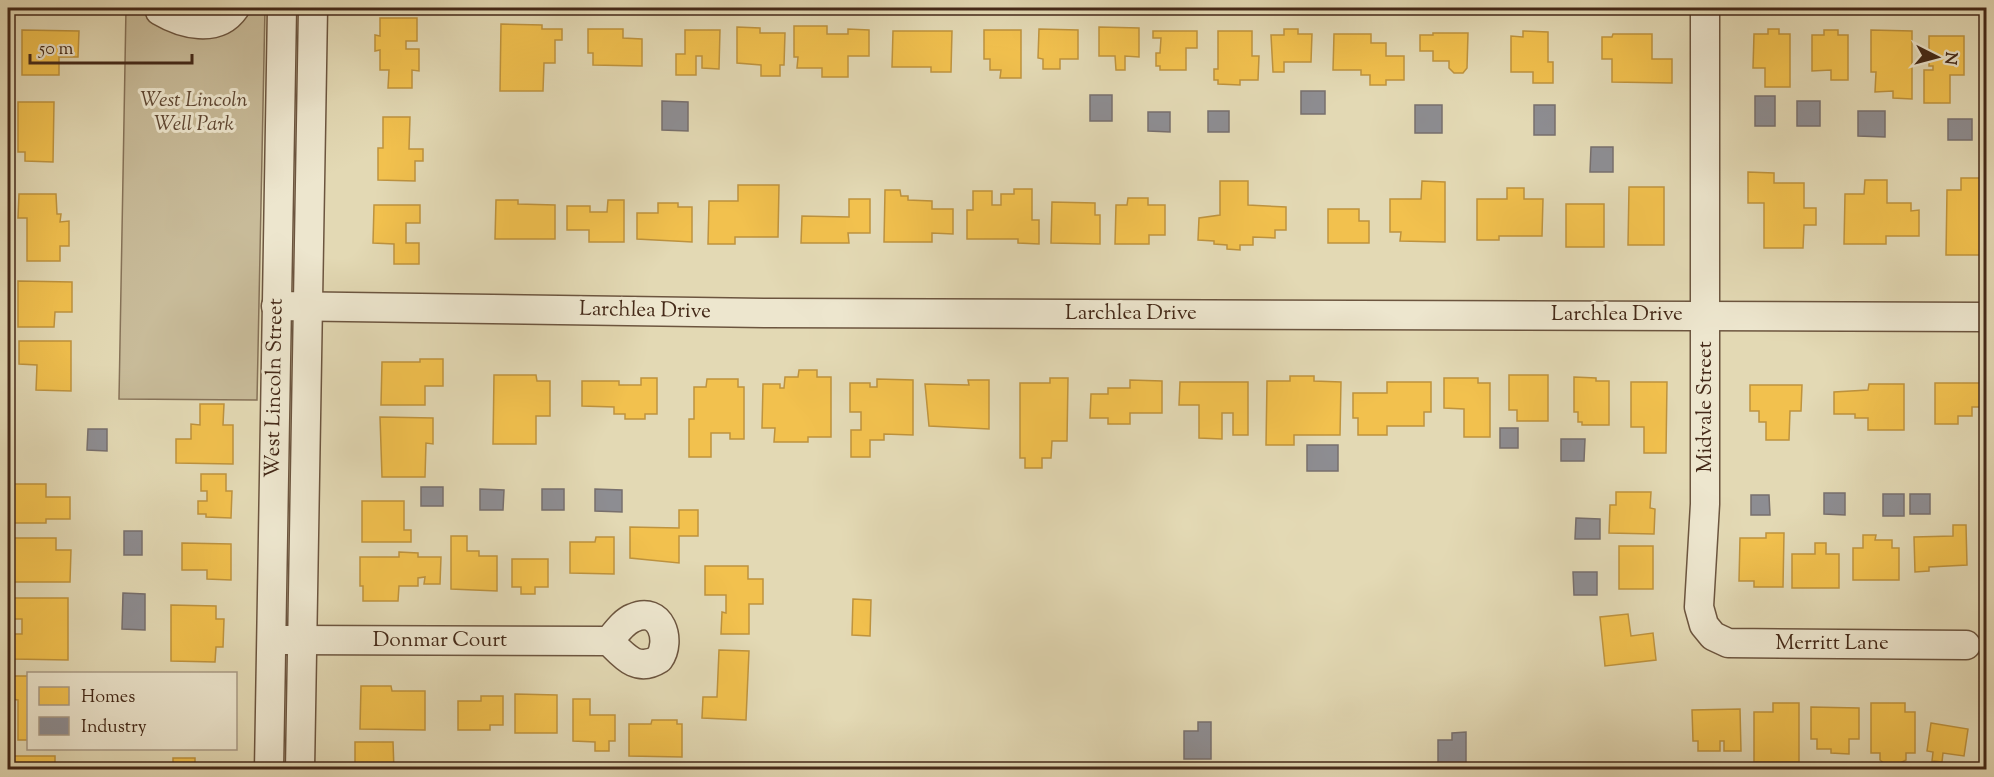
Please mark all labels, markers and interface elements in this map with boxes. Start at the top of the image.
scale bar [30,27,192,65]
north arrow [1907,27,1967,87]
text: 50 m [38,37,74,63]
text: N [1937,51,1962,66]
park label: West Lincoln Well Park [140,86,248,140]
street label: Larchlea Drive [579,295,711,327]
street label: West Lincoln Street [258,298,292,478]
street label: Larchlea Drive [1065,299,1197,329]
street label: Larchlea Drive [1551,300,1683,330]
street label: Midvale Street [1691,341,1721,473]
street label: Donmar Court [373,626,507,656]
street label: Merritt Lane [1775,629,1889,659]
legend [27,672,237,750]
text: Homes [81,685,135,711]
text: Industry [81,715,147,741]

